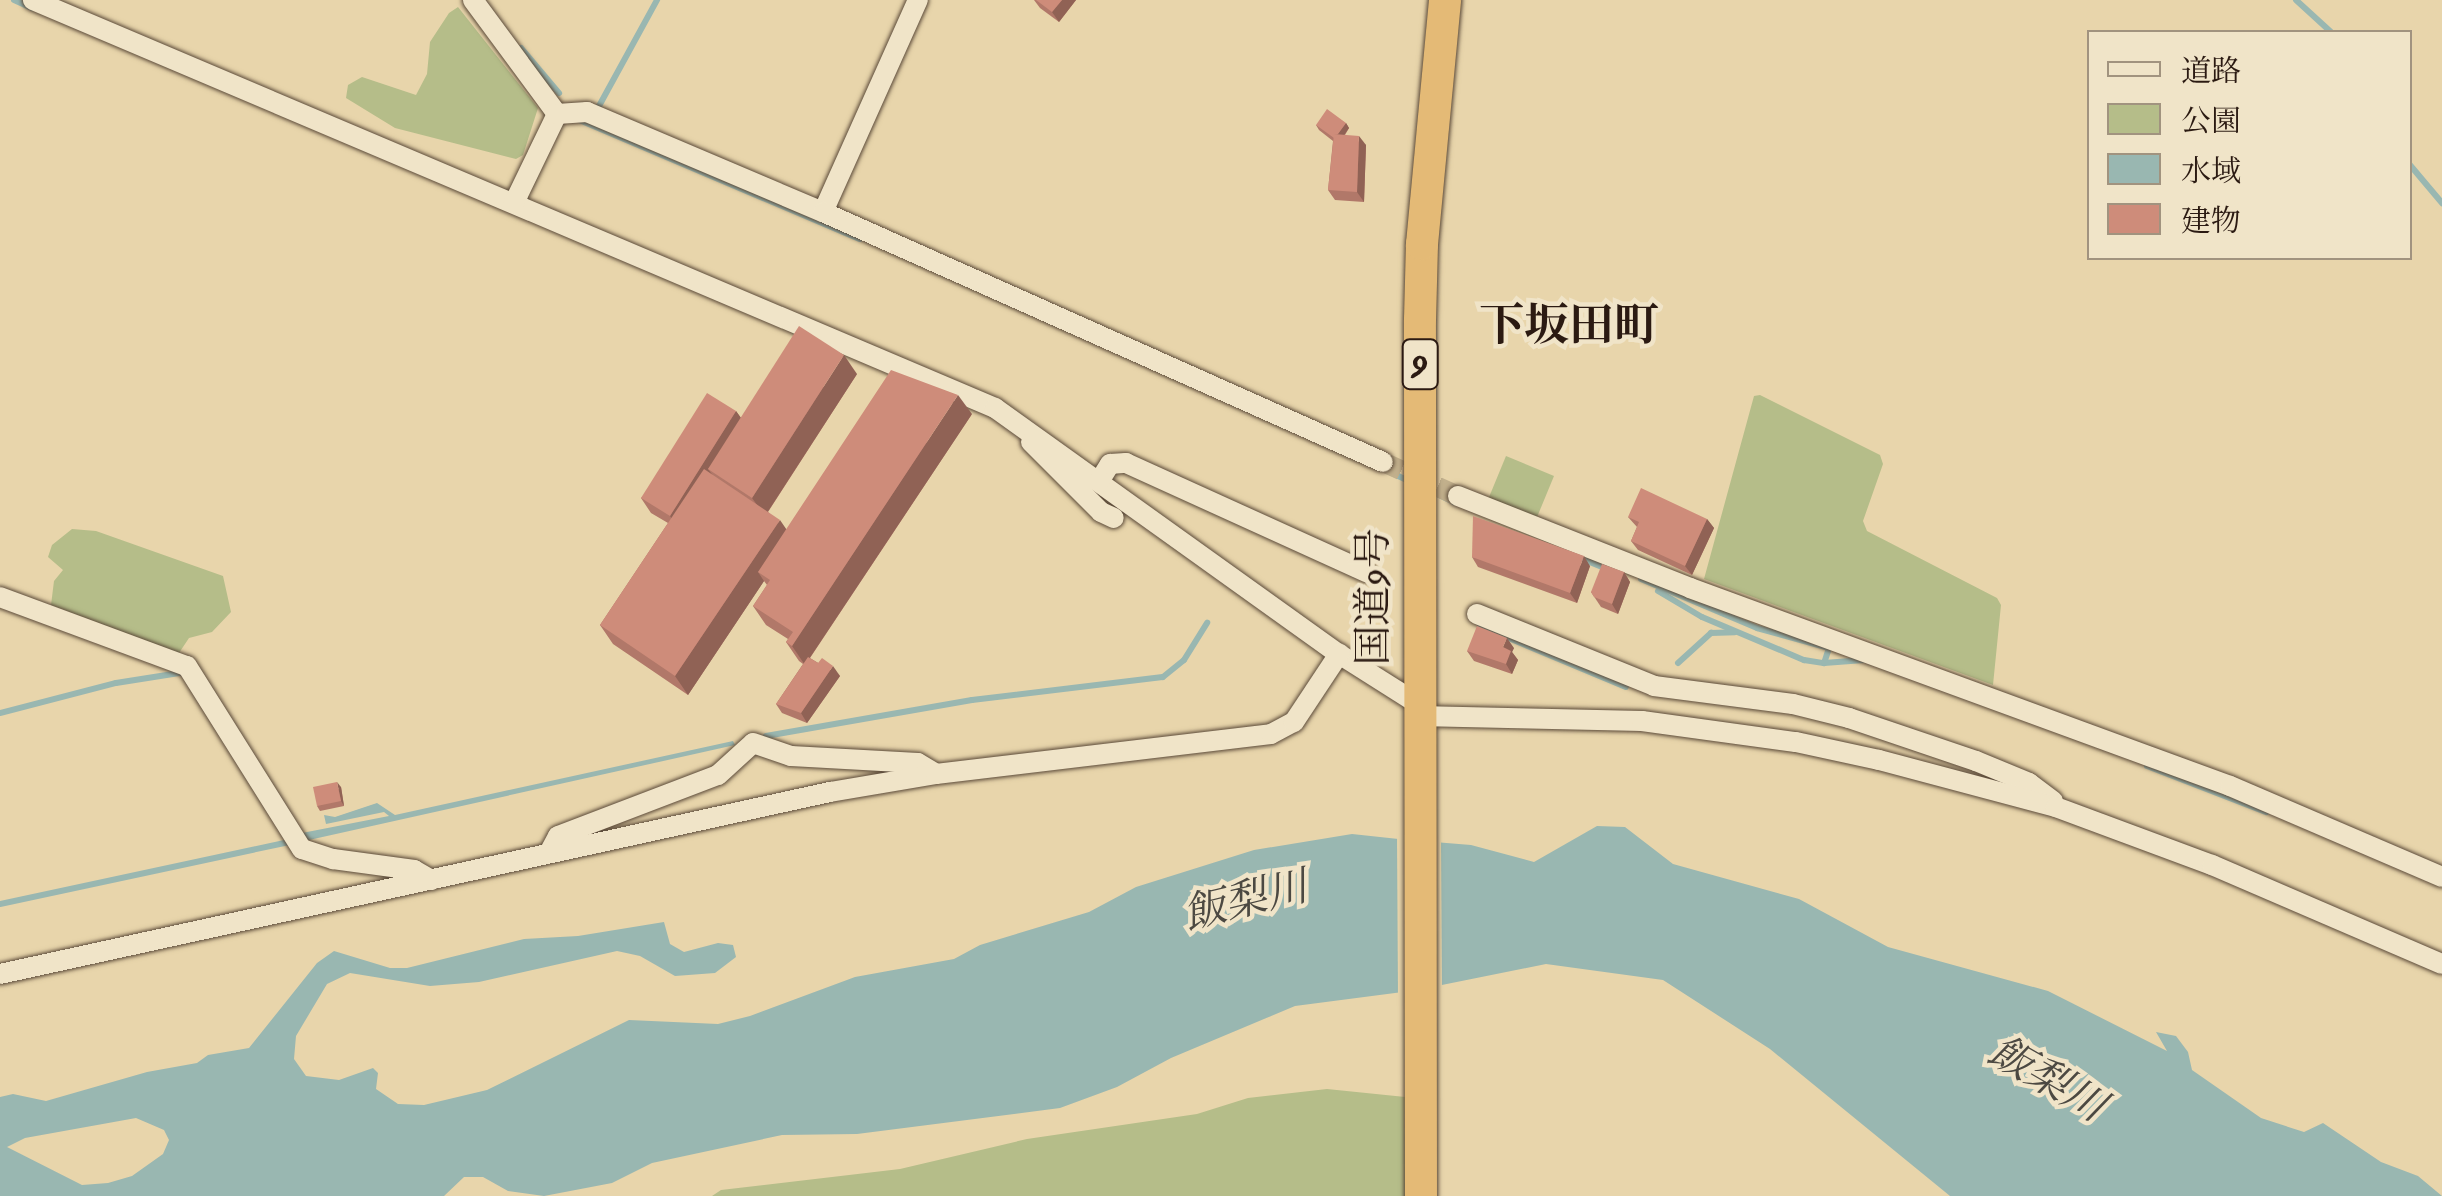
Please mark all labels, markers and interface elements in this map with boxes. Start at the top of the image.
legend [2087,30,2412,260]
text: 道路 [2181,54,2241,92]
text: 公園 [2181,104,2241,142]
text: 水域 [2181,154,2241,192]
text: 建物 [2181,204,2241,242]
district label: 下坂田町 [1479,301,1659,355]
road number: 9 [1400,331,1440,397]
street label: 国道9号 [1352,528,1400,666]
water label: 飯梨川 [1179,863,1313,943]
water label: 飯梨川 [1979,1028,2113,1134]

